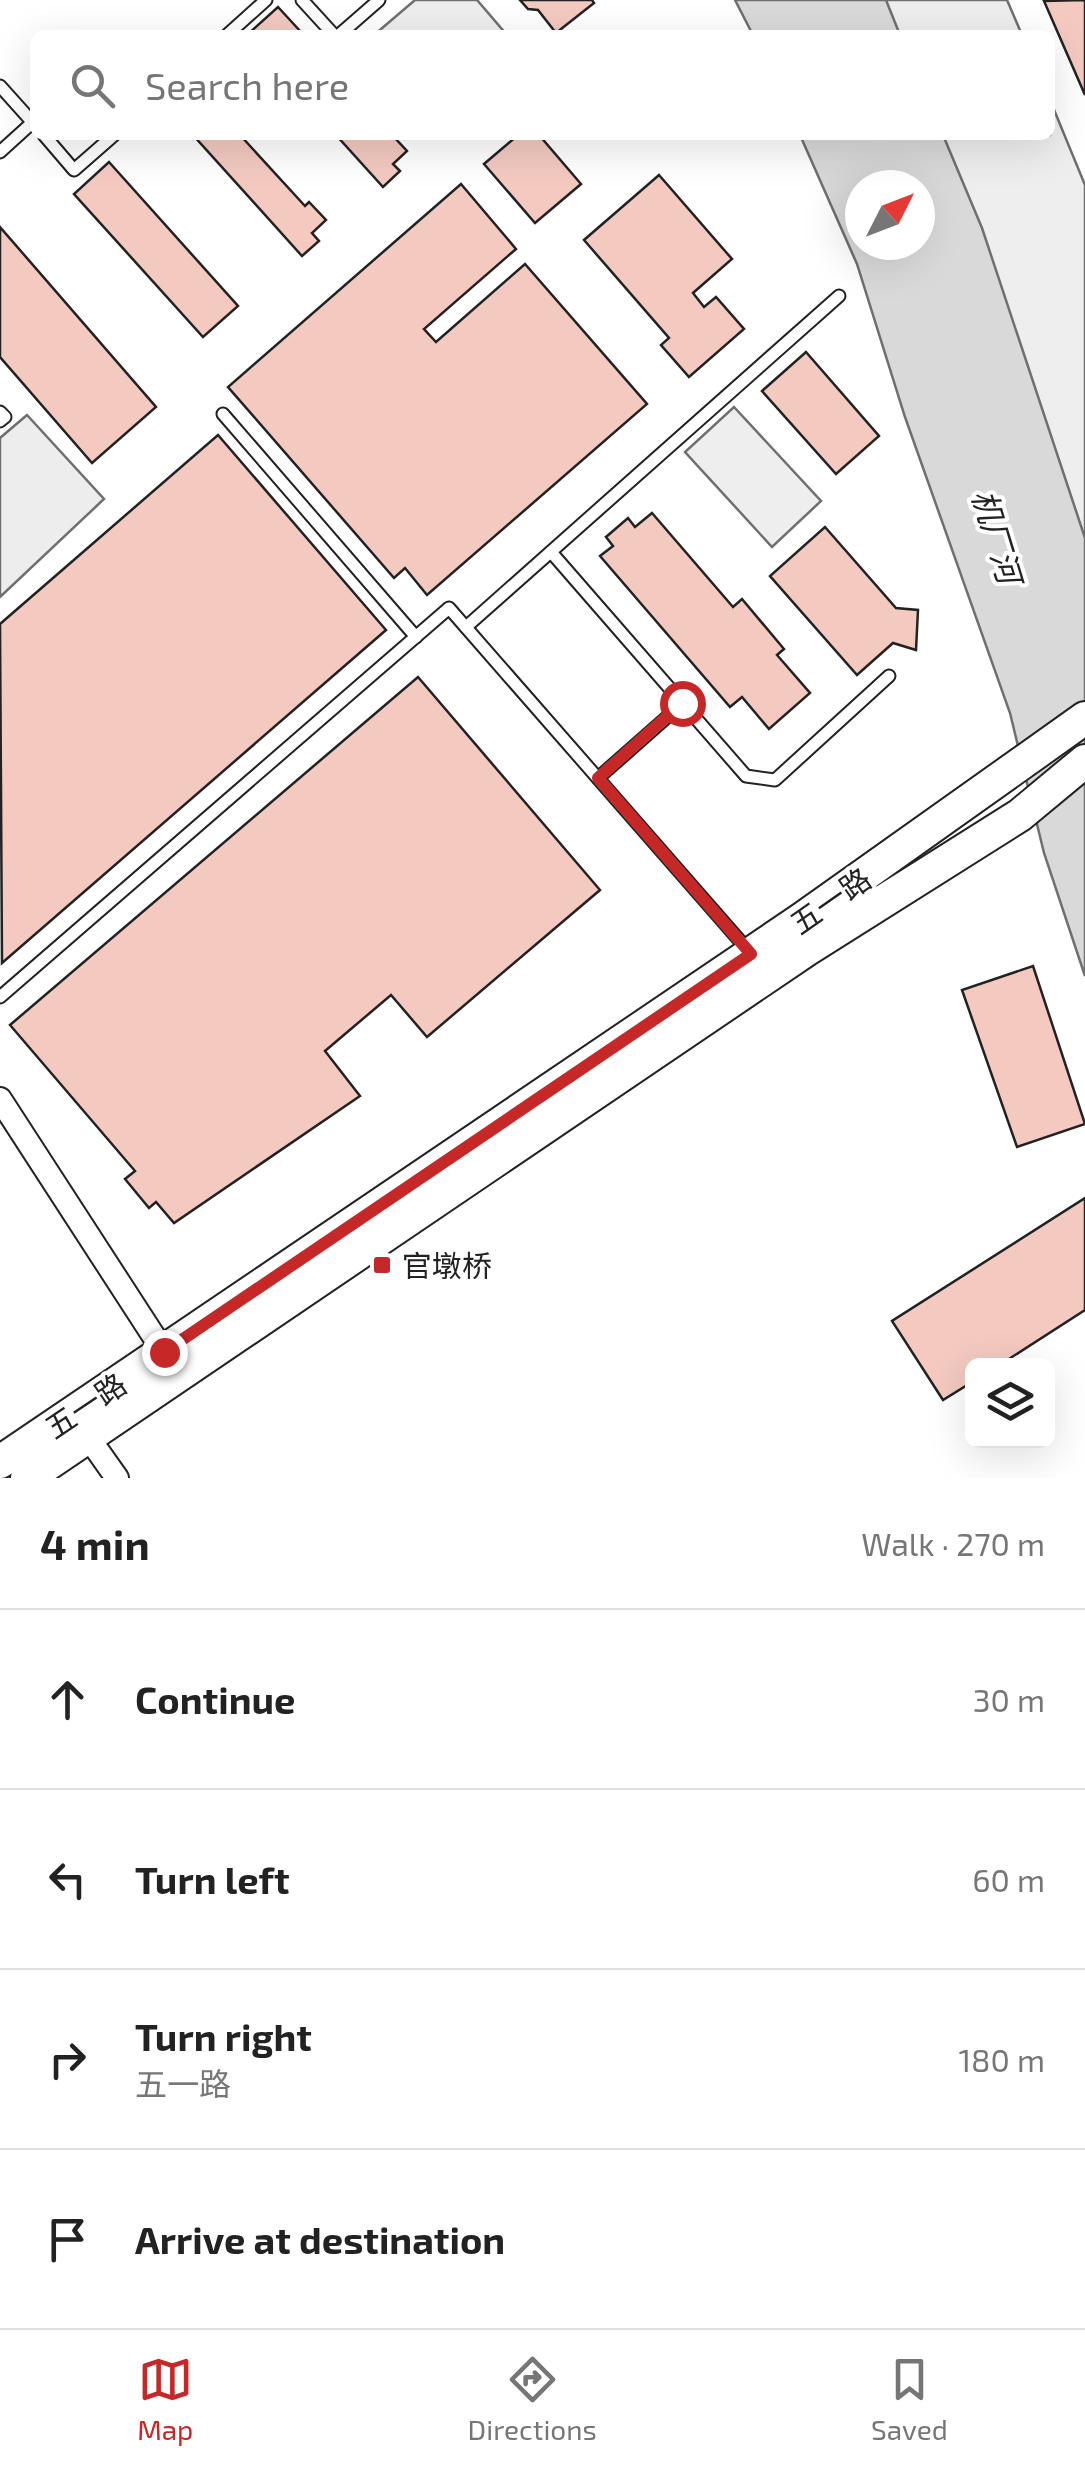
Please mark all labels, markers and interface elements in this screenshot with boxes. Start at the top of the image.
search box [30,30,1055,140]
icon: search [65,58,120,113]
text: Search here [145,62,349,108]
north arrow [845,170,935,260]
water label: 机厂河 [966,485,1032,593]
route start [660,681,706,727]
street label: 五一路 [783,859,877,941]
place label: 官墩桥 [402,1247,492,1283]
marker: 官墩桥 [371,1254,393,1276]
route end [142,1330,188,1376]
map controls [965,1358,1055,1448]
button: layers [965,1358,1055,1448]
street label: 五一路 [38,1365,132,1445]
text: 4 min [40,1518,150,1568]
text: Walk · 270 m [861,1524,1045,1562]
icon: ahead [40,1672,95,1727]
text: Continue [135,1676,295,1722]
text: 30 m [973,1680,1045,1718]
icon: left [40,1852,95,1907]
text: Turn left [135,1856,290,1902]
text: 60 m [972,1860,1045,1898]
text: Turn right [135,2013,312,2059]
icon: right [40,2032,95,2087]
text: 180 m [958,2040,1045,2078]
text: 五一路 [135,2064,231,2102]
icon: arrive [40,2212,95,2267]
text: Arrive at destination [135,2216,505,2262]
tab: Map [137,2352,193,2446]
tab: Directions [468,2352,597,2446]
tab: Saved [871,2352,948,2446]

